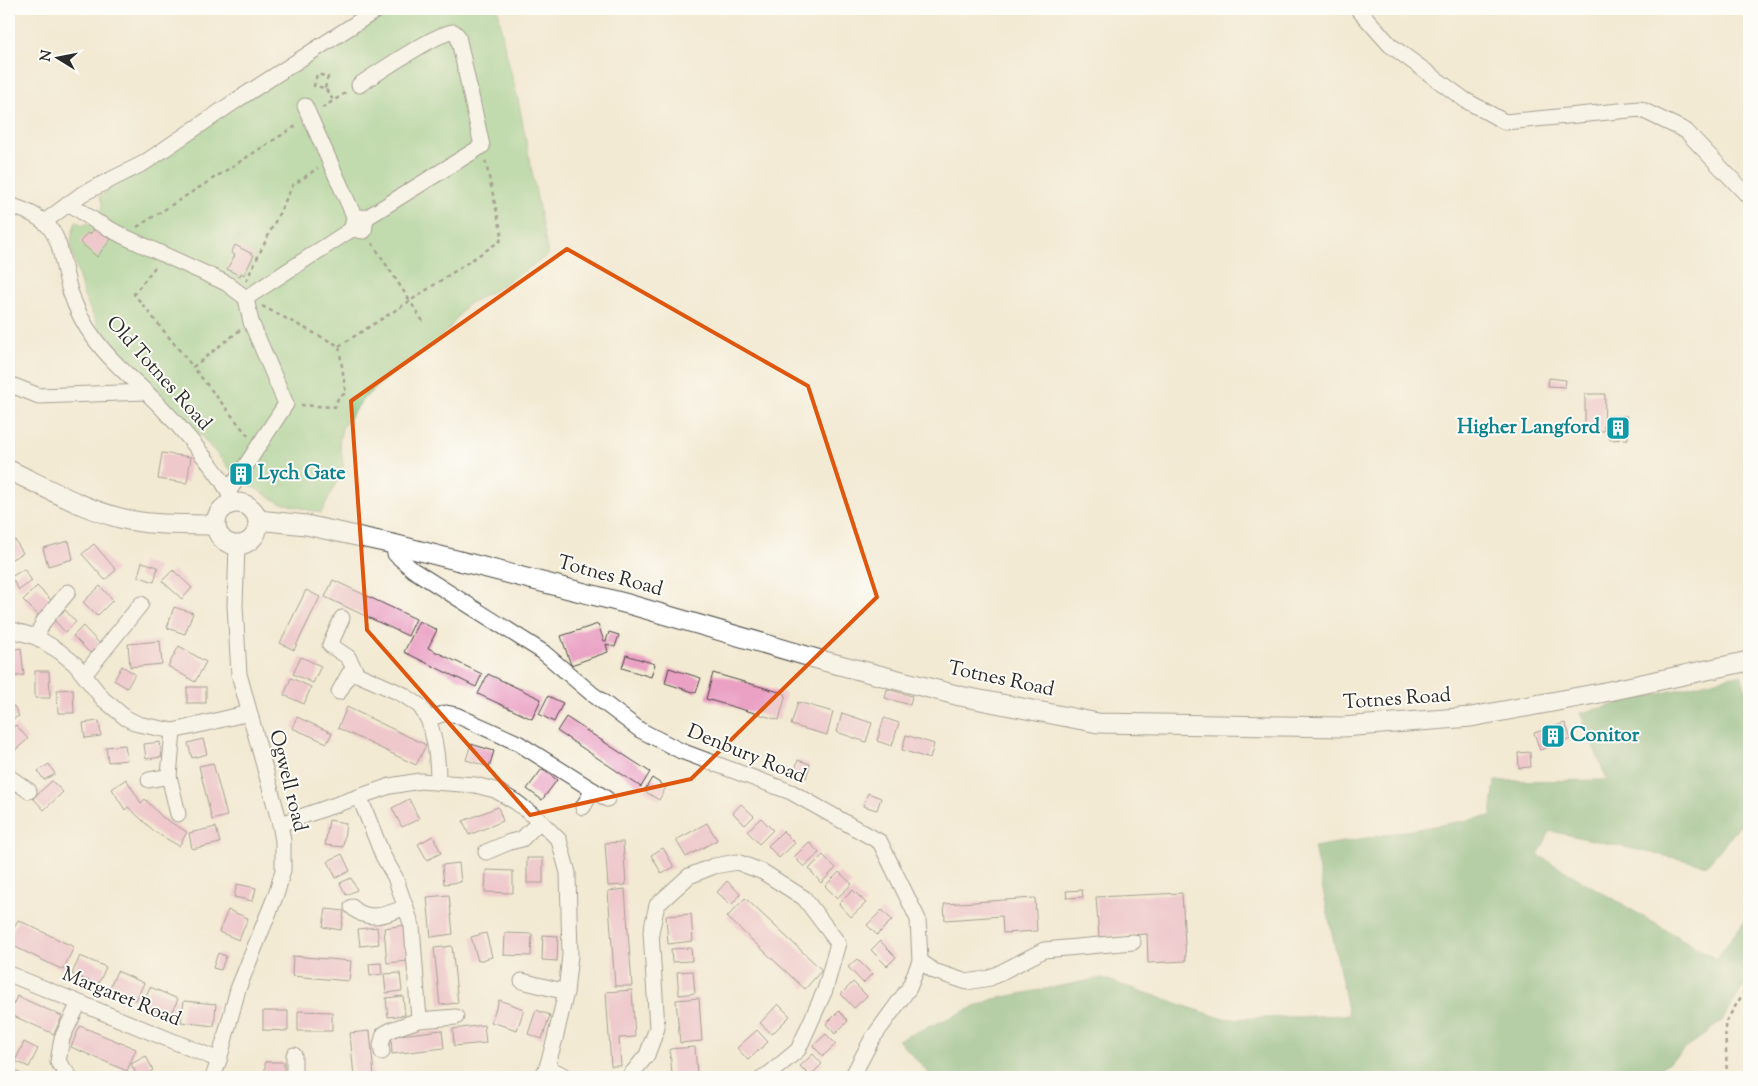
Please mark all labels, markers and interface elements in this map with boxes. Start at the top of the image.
north arrow [32,32,82,82]
text: N [36,49,58,63]
street label: Old Totnes Road [98,310,218,438]
place label: Higher Langford [1457,414,1601,443]
building icon: Higher Langford [1605,415,1631,441]
place label: Lych Gate [258,460,346,489]
building icon: Lych Gate [228,461,254,487]
street label: Totnes Road [554,549,666,605]
street label: Totnes Road [945,655,1057,705]
street label: Totnes Road [1342,682,1452,718]
street label: Denbury Road [682,718,810,792]
place label: Conitor [1570,722,1640,751]
building icon: Conitor [1540,723,1566,749]
street label: Ogwell road [260,727,314,835]
street label: Margaret Road [57,961,185,1035]

